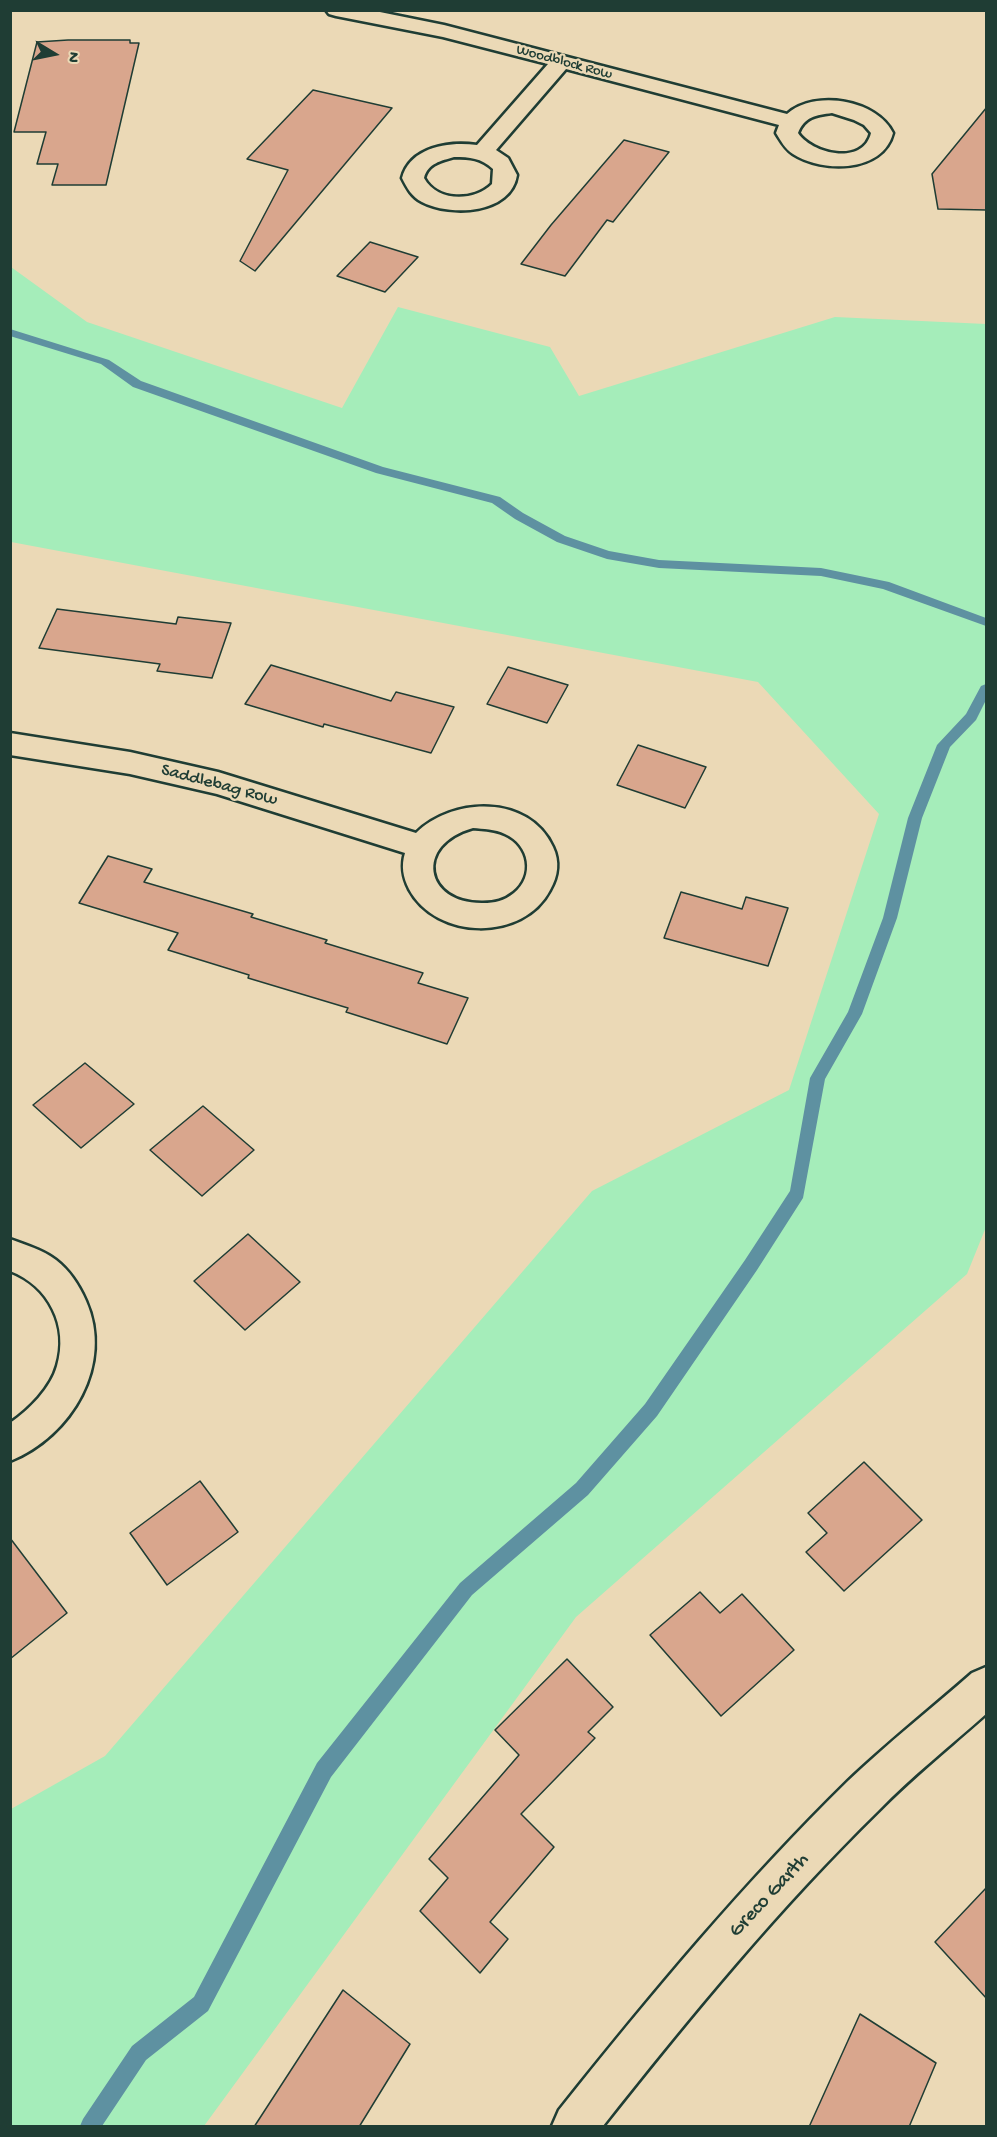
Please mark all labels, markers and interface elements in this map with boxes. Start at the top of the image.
north arrow [24,24,84,84]
street label: Woodblock Row [514,42,614,84]
text: N [62,50,82,64]
street label: Saddlebag Row [159,760,279,812]
street label: Greco Garth [724,1848,816,1944]

